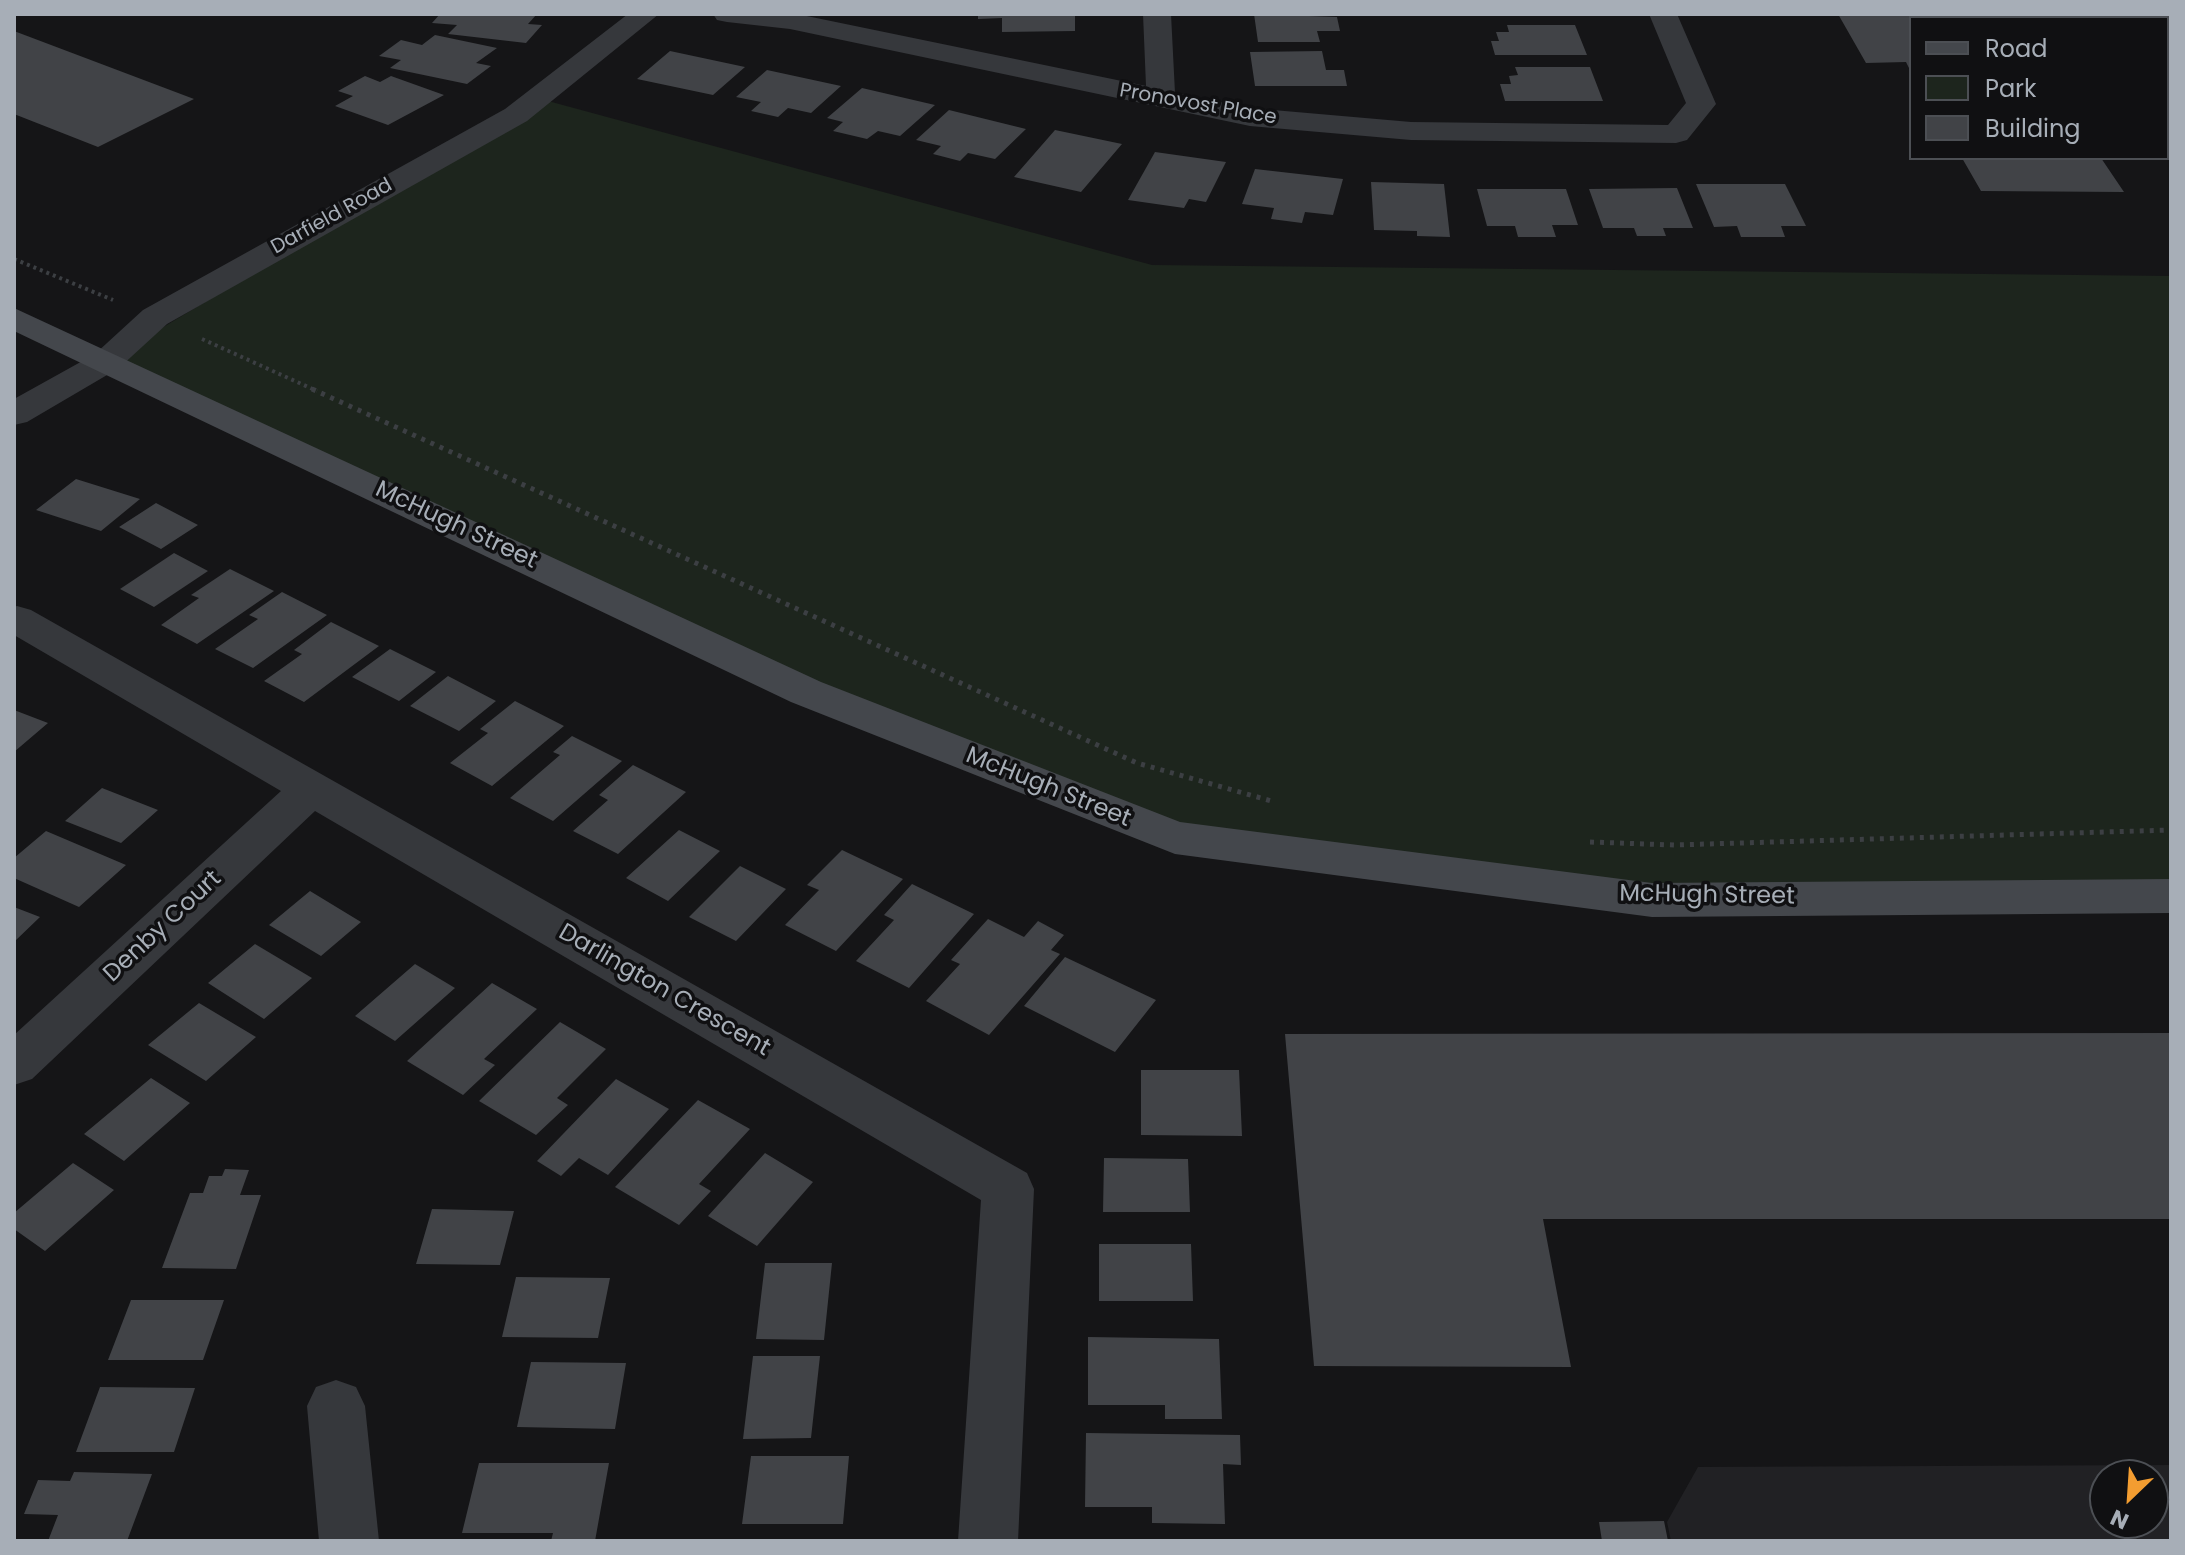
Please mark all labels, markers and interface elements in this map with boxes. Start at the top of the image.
legend [1909,16,2169,160]
text: Road [1985,32,2047,65]
text: Park [1985,72,2036,105]
street label: Pronovost Place [1118,79,1278,131]
text: Building [1985,112,2081,145]
street label: Darfield Road [267,174,397,260]
street label: McHugh Street [370,476,542,576]
street label: McHugh Street [961,742,1135,834]
street label: Denby Court [98,865,228,989]
street label: McHugh Street [1619,880,1795,912]
street label: Darlington Crescent [553,919,775,1063]
north arrow [2089,1459,2169,1539]
text: N [2105,1502,2134,1537]

